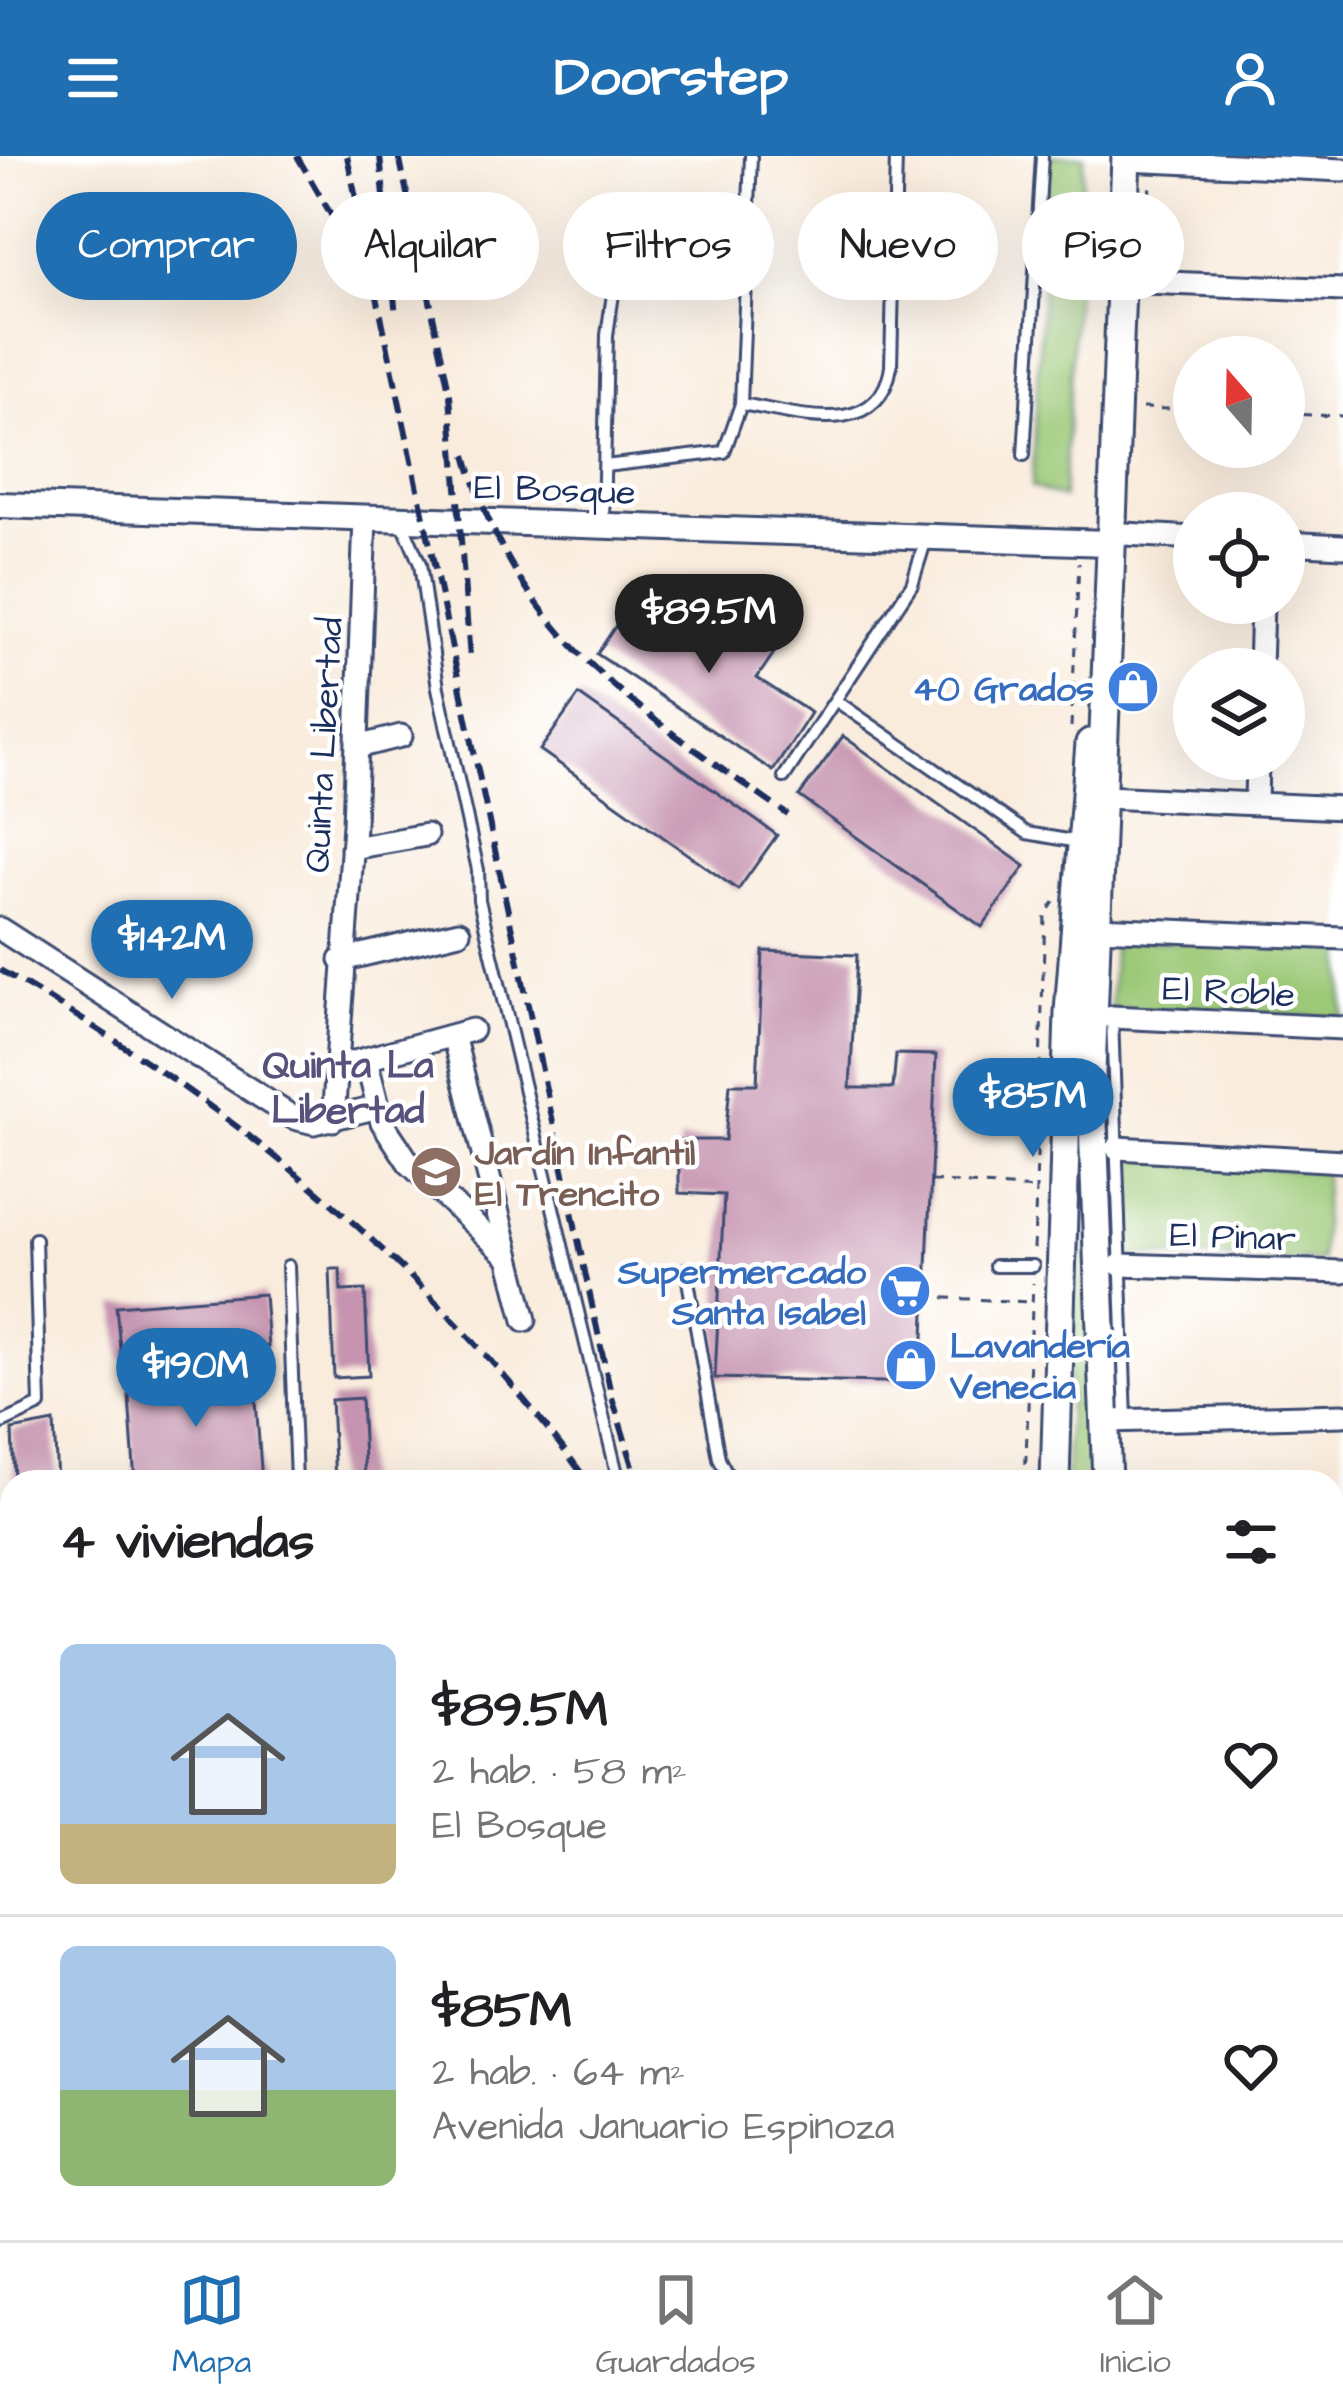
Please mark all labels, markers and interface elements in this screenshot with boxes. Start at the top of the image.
text: Doorstep [555,41,788,116]
icon: menu [60,45,126,111]
icon: person [1217,45,1283,111]
chip: Comprar [36,192,297,300]
chip: Alquilar [321,192,539,300]
chip: Filtros [563,192,774,300]
chip: Nuevo [798,192,998,300]
chip: Piso [1022,192,1184,300]
north arrow [1173,336,1305,468]
map controls [1173,336,1305,780]
street label: El Bosque [473,462,637,519]
button: locate [1173,492,1305,624]
pin: $89.5M [611,574,807,676]
text: $89.5M [642,586,776,640]
street label: Quinta Libertad [292,616,357,874]
button: layers [1173,648,1305,780]
shop icon: 40 Grados [1105,659,1161,715]
place label: 40 Grados [912,664,1094,715]
pin: $142M [88,900,256,1002]
text: $142M [118,912,226,966]
street label: El Roble [1161,964,1296,1021]
district label: Quinta La Libertad [262,1040,434,1139]
pin: $85M [962,1058,1104,1160]
text: $85M [980,1070,1086,1124]
place label: Jardín Infantil El Trencito [474,1128,696,1220]
school or university icon: Jardín Infantil El Trencito [408,1144,464,1200]
street label: El Pinar [1169,1210,1297,1265]
place label: Supermercado Santa Isabel [617,1247,867,1339]
supermarket icon: Supermercado Santa Isabel [877,1263,933,1319]
place label: Lavandería Venecia [949,1321,1130,1413]
pin: $190M [112,1328,280,1430]
shop icon: Lavandería Venecia [883,1337,939,1393]
text: $190M [143,1340,249,1394]
text: 4 viviendas [60,1507,314,1578]
icon: filters [1218,1509,1284,1575]
text: $89.5M [432,1675,608,1746]
icon: home [156,1692,300,1836]
icon: heart [1218,1731,1284,1797]
text: 2 hab. · 58 m² [432,1746,687,1800]
text: El Bosque [432,1800,607,1854]
text: $85M [432,1976,572,2047]
icon: home [156,1994,300,2138]
icon: heart [1218,2033,1284,2099]
text: 2 hab. · 64 m² [432,2047,685,2101]
text: Avenida Januario Espinoza [432,2101,895,2155]
tab: Mapa [172,2267,251,2385]
tab: Guardados [595,2267,756,2385]
tab: Inicio [1100,2267,1171,2385]

